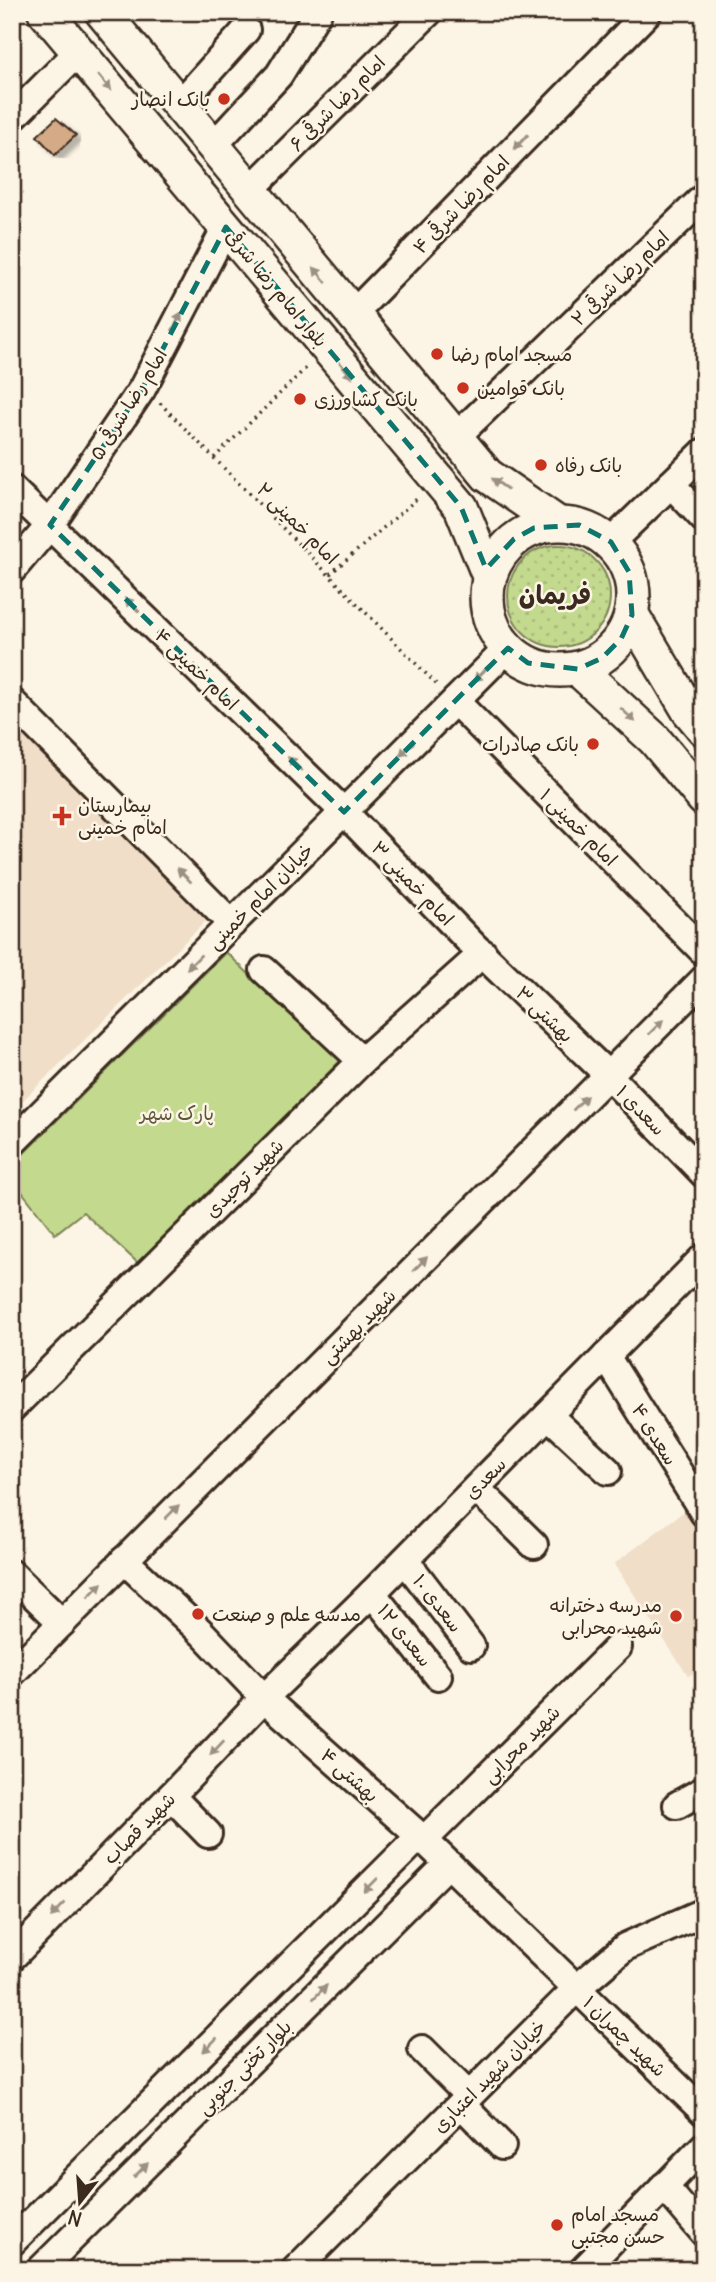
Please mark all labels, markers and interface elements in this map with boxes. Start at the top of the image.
street label: امام رضا شرقی ۶ [284,50,392,158]
one-way arrow [97,75,112,92]
place label: بانک انصار [130,87,210,111]
marker: بانک انصار [216,91,232,107]
one-way arrow [512,133,529,150]
street label: امام رضا شرقی ۴ [408,149,516,261]
street label: بلوار امام رضا شرقی [218,224,333,354]
street label: امام رضا شرقی ۲ [566,225,676,333]
one-way arrow [312,266,328,284]
one-way arrow [171,312,182,332]
place label: مسجد امام رضا [451,342,572,369]
street label: امام رضا شرقی ۵ [84,344,175,466]
marker: مسجد امام رضا [429,346,445,362]
one-way arrow [338,361,354,379]
place label: بانک قوامین [477,376,565,400]
marker: بانک قوامین [455,380,471,396]
place label: بانک کشاورزی [314,387,418,411]
marker: بانک کشاورزی [292,391,308,407]
place label: بانک رفاه [555,453,622,477]
marker: بانک رفاه [533,457,549,473]
street label: امام خمینی ۲ [250,477,344,571]
one-way arrow [491,477,509,491]
district label: فریمان [519,578,591,611]
one-way arrow [124,598,141,614]
street label: امام خمینی ۴ [148,623,244,717]
one-way arrow [473,666,490,683]
one-way arrow [619,707,637,723]
place label: بانک صادرات [482,732,579,756]
marker: بانک صادرات [585,736,601,752]
one-way arrow [399,740,415,757]
one-way arrow [287,757,304,773]
street label: امام خمینی ۱ [533,783,623,873]
place label: بیمارستان امام خمینی [78,793,167,842]
marker: بیمارستان امام خمینی [52,806,72,826]
street label: امام خمینی ۳ [364,835,459,933]
street label: خیابان امام خمینی [202,838,320,956]
one-way arrow [175,867,192,884]
one-way arrow [185,953,202,970]
street label: بهشتی ۳ [510,981,579,1048]
one-way arrow [647,1018,664,1035]
street label: سعدی ۱ [611,1080,671,1140]
one-way arrow [571,1095,588,1111]
park label: پارک شهر [138,1101,214,1126]
street label: شهید توحیدی [199,1133,289,1223]
one-way arrow [411,1256,427,1273]
street label: شهید بهشتی [315,1283,401,1369]
street label: سعدی ۴ [627,1399,683,1469]
street label: سعدی [459,1452,511,1504]
one-way arrow [164,1504,180,1521]
street label: سعدی ۱۰ [408,1569,468,1637]
one-way arrow [86,1582,103,1598]
place label: مدرسه دخترانه شهید محرابی [549,1593,662,1640]
street label: سعدی ۱۲ [372,1599,438,1671]
place label: مدسه علم و صنعت [212,1602,361,1629]
marker: مدسه علم و صنعت [190,1606,206,1622]
marker: مدرسه دخترانه شهید محرابی [668,1608,684,1624]
street label: شهید محرابی [477,1700,566,1789]
one-way arrow [209,1739,225,1756]
street label: بهشتی ۴ [315,1743,384,1808]
street label: شهید قصاب [98,1787,180,1869]
one-way arrow [363,1876,380,1892]
one-way arrow [50,1902,67,1919]
one-way arrow [311,1984,327,2001]
street label: شهید چمران ۱ [578,1990,672,2082]
street label: بلوار تختی جنوبی [191,2014,297,2120]
street label: خیابان شهید اعتباری [427,2014,551,2138]
one-way arrow [201,2037,218,2054]
one-way arrow [132,2162,149,2178]
north arrow [46,2166,116,2236]
place label: مسجد امام حسن مجتبی [571,2202,665,2249]
text: N [65,2205,85,2232]
marker: مسجد امام حسن مجتبی [549,2217,565,2233]

